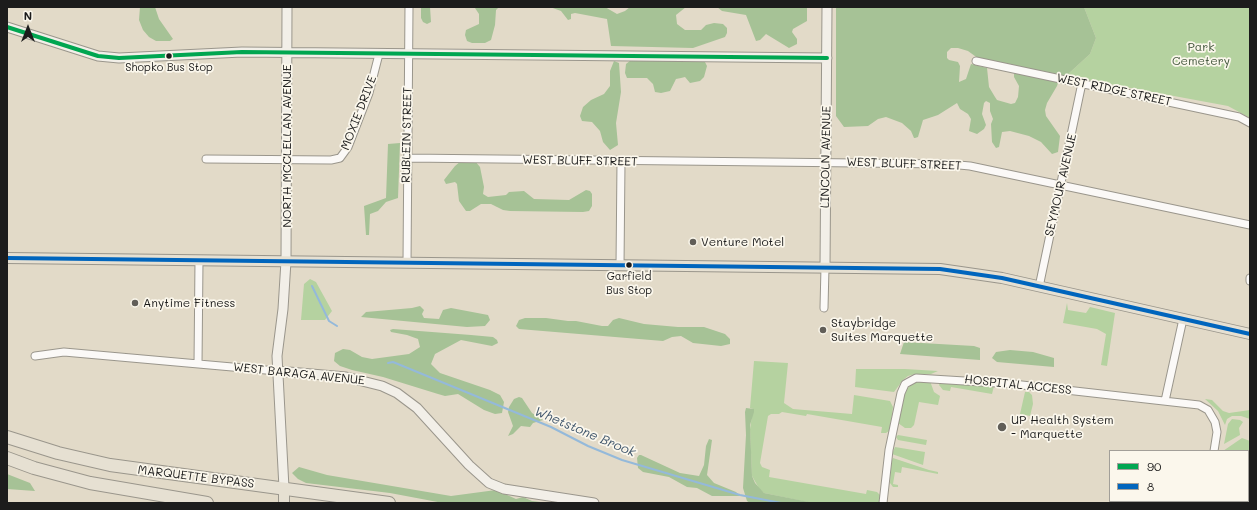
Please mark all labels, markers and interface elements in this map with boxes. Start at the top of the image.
north arrow [8,8,48,48]
text: N [24,8,32,23]
park label: Park Cemetery [1172,40,1230,68]
marker: Shopko Bus Stop [164,51,174,61]
place label: Shopko Bus Stop [125,61,213,75]
street label: NORTH MCCLELLAN AVENUE [280,64,294,228]
street label: WEST RIDGE STREET [1055,71,1173,109]
street label: MOXIE DRIVE [338,74,380,152]
street label: RUBLEIN STREET [399,87,415,183]
street label: LINCOLN AVENUE [818,106,834,208]
street label: SEYMOUR AVENUE [1042,132,1080,238]
street label: WEST BLUFF STREET [522,153,638,169]
street label: WEST BLUFF STREET [846,155,962,173]
place label: Venture Motel [701,235,784,249]
marker: Venture Motel [688,237,698,247]
marker: Garfield Bus Stop [624,260,634,270]
place label: Garfield Bus Stop [606,270,652,296]
place label: Anytime Fitness [143,296,235,310]
marker: Anytime Fitness [130,298,140,308]
place label: Staybridge Suites Marquette [831,316,933,344]
marker: Staybridge Suites Marquette [818,325,828,335]
street label: WEST BARAGA AVENUE [232,360,366,388]
street label: HOSPITAL ACCESS [964,372,1072,398]
water label: Whetstone Brook [532,404,638,460]
place label: UP Health System - Marquette [1011,413,1114,441]
marker: UP Health System - Marquette [996,421,1008,433]
legend [1109,450,1249,502]
text: 90 [1147,458,1162,474]
street label: MARQUETTE BYPASS [137,463,255,491]
text: 8 [1147,478,1154,494]

